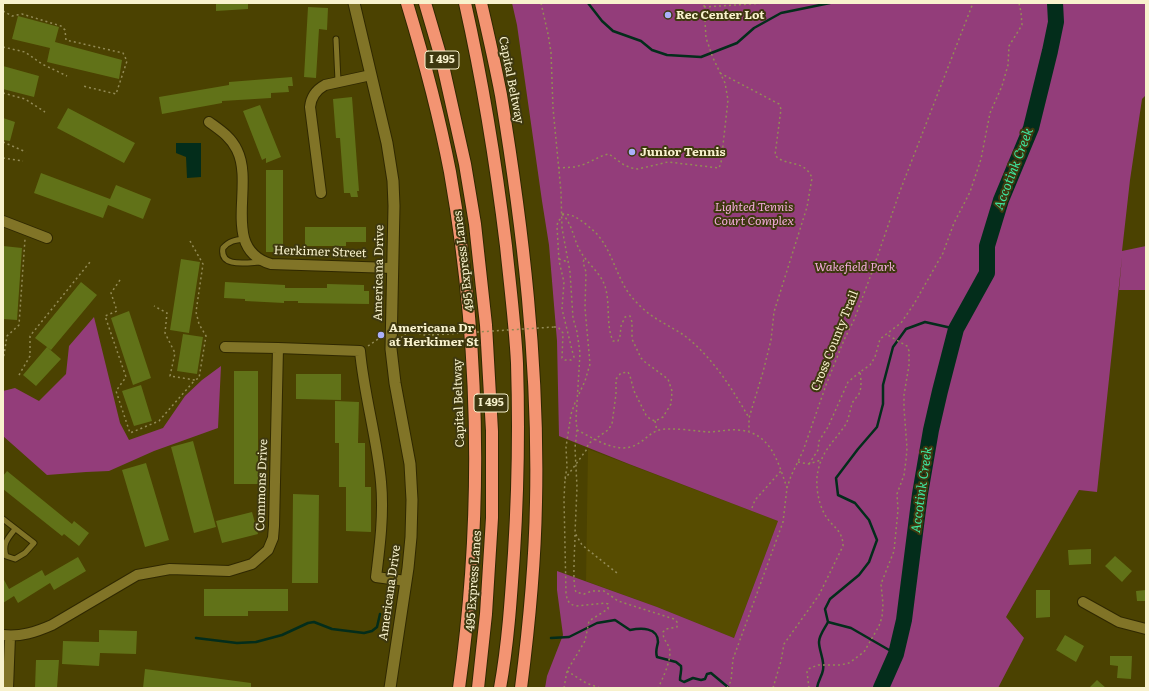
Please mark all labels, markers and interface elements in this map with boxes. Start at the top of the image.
place label: Rec Center Lot [676,8,765,22]
marker: Rec Center Lot [663,10,673,20]
street label: Capital Beltway [495,35,527,125]
road number: I 495 [425,51,459,69]
water label: Accotink Creek [991,126,1037,212]
place label: Junior Tennis [640,145,726,159]
marker: Junior Tennis [627,147,637,157]
park label: Lighted Tennis Court Complex [714,200,794,228]
street label: 495 Express Lanes [451,210,477,312]
street label: Americana Drive [371,225,387,321]
street label: Herkimer Street [273,243,367,261]
park label: Wakefield Park [815,260,895,274]
street label: Cross County Trail [808,289,862,393]
place label: Americana Dr at Herkimer St [389,321,479,349]
marker: Americana Dr at Herkimer St [376,330,386,340]
street label: Capital Beltway [450,358,468,448]
road number: I 495 [474,394,508,412]
street label: Commons Drive [253,439,271,531]
water label: Accotink Creek [908,446,936,534]
street label: 495 Express Lanes [463,530,485,632]
street label: Americana Drive [376,544,404,642]

